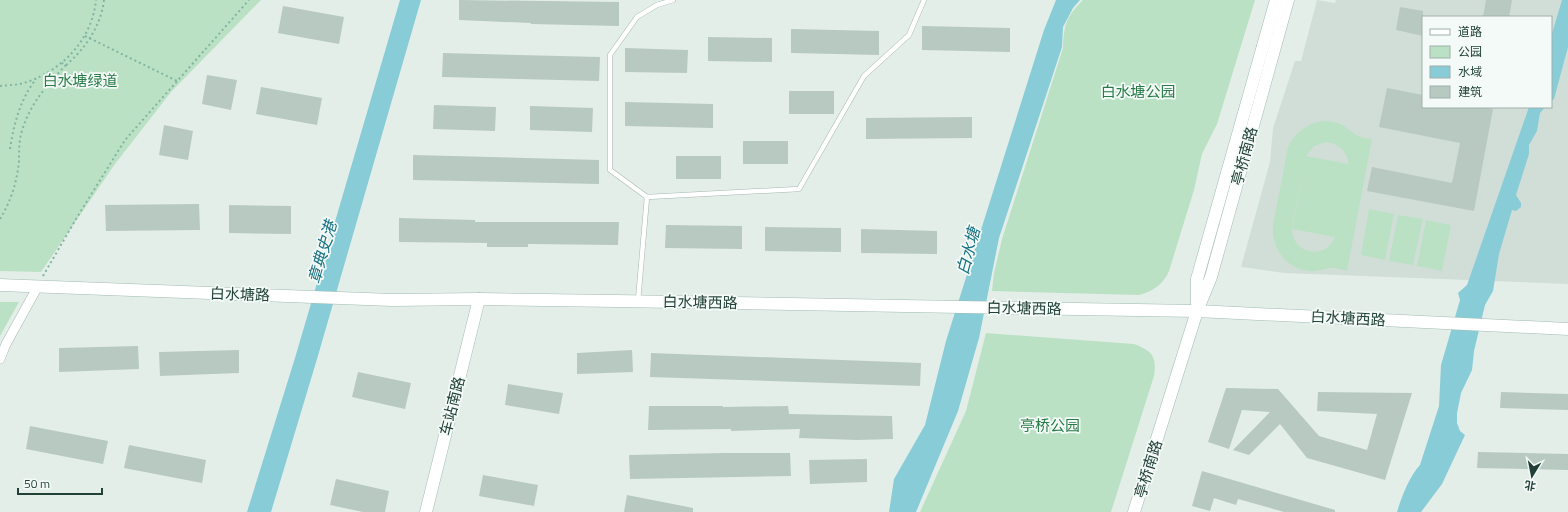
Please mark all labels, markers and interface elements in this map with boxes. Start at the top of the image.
legend [1422,16,1552,108]
text: 道路 [1458,22,1482,41]
text: 公园 [1458,42,1482,61]
text: 水域 [1458,62,1482,81]
park label: 白水塘绿道 [42,69,118,92]
park label: 白水塘公园 [1100,80,1176,103]
text: 建筑 [1458,82,1482,101]
street label: 亭桥南路 [1225,124,1263,188]
water label: 章典史港 [302,216,343,286]
water label: 白水塘 [950,222,987,277]
street label: 白水塘路 [210,281,270,307]
street label: 白水塘西路 [662,290,738,314]
street label: 白水塘西路 [986,296,1062,320]
street label: 白水塘西路 [1310,305,1386,331]
street label: 车站南路 [434,374,470,438]
park label: 亭桥公园 [1020,414,1080,437]
street label: 亭桥南路 [1128,437,1168,501]
north arrow [1512,456,1552,496]
scale bar [18,470,102,496]
text: 50 m [24,474,50,493]
text: 北 [1523,477,1537,495]

